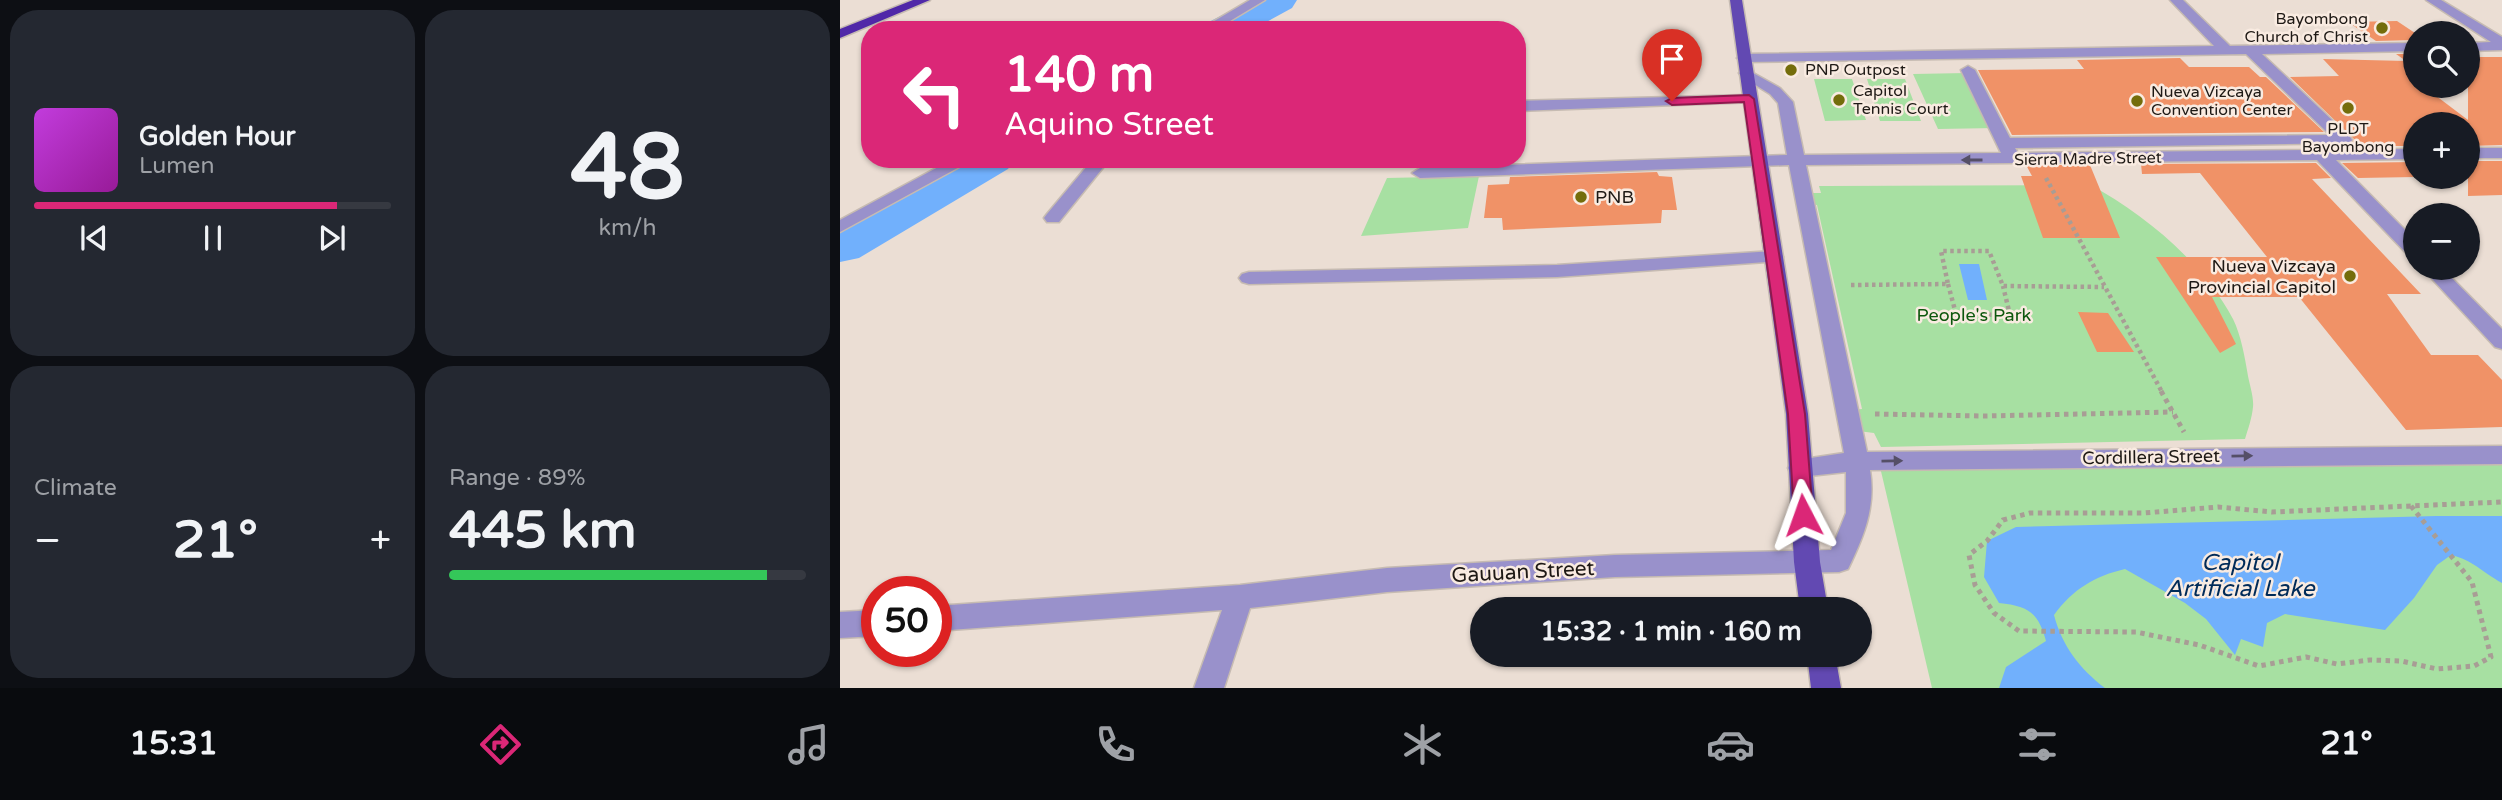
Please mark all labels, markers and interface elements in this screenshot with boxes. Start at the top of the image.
place label: Bayombong Church of Christ [2245,9,2368,47]
marker: Bayombong Church of Christ [2374,20,2390,36]
map controls [2403,21,2480,280]
button: search [2403,21,2480,98]
pin [1642,29,1702,101]
icon: arrive [1653,40,1691,78]
text: 140 m [1004,46,1154,105]
icon: left [889,49,980,140]
place label: PNP Outpost [1805,60,1906,80]
marker: PNP Outpost [1783,62,1799,78]
place label: Capitol Tennis Court [1853,81,1949,119]
place label: Nueva Vizcaya Convention Center [2151,82,2293,120]
marker: Capitol Tennis Court [1831,92,1847,108]
marker: Nueva Vizcaya Convention Center [2129,93,2145,109]
marker: PLDT Bayombong [2340,100,2356,116]
text: Aquino Street [1004,106,1214,144]
button: + [2403,112,2480,189]
text: 48 [570,113,685,223]
place label: PLDT Bayombong [2302,119,2394,157]
text: Golden Hour [139,121,296,152]
street label: Sierra Madre Street [2014,148,2162,170]
text: Lumen [139,152,214,180]
one-way arrow [1961,154,1983,165]
place label: PNB [1595,186,1634,208]
marker: PNB [1573,189,1589,205]
button: − [2403,203,2480,280]
text: km/h [599,214,656,242]
icon: previous [75,219,113,257]
icon: pause [194,219,232,257]
icon: next [313,219,351,257]
place label: Nueva Vizcaya Provincial Capitol [2188,255,2336,298]
marker: Nueva Vizcaya Provincial Capitol [2342,268,2358,284]
park label: People's Park [1917,304,2032,326]
street label: Cordillera Street [2082,445,2220,469]
one-way arrow [2231,450,2253,462]
one-way arrow [1881,455,1903,467]
text: Range · 89% [449,464,585,492]
text: Climate [34,474,117,502]
position arrow [1766,478,1840,552]
text: 445 km [449,499,637,562]
text: 21° [173,509,258,572]
text: − [34,518,61,564]
text: + [370,518,391,564]
water label: Capitol Artificial Lake [2165,549,2317,603]
street label: Gauuan Street [1451,556,1595,588]
speed limit sign: 50 [861,576,952,667]
text: 15:32 · 1 min · 160 m [1540,616,1802,647]
icon: directions [476,720,525,769]
icon: music [784,720,833,769]
icon: phone [1091,720,1140,769]
icon: climate [1398,720,1447,769]
icon: car [1706,720,1755,769]
icon: filters [2013,720,2062,769]
text: 15:31 [129,725,218,763]
text: 21° [2320,725,2373,763]

